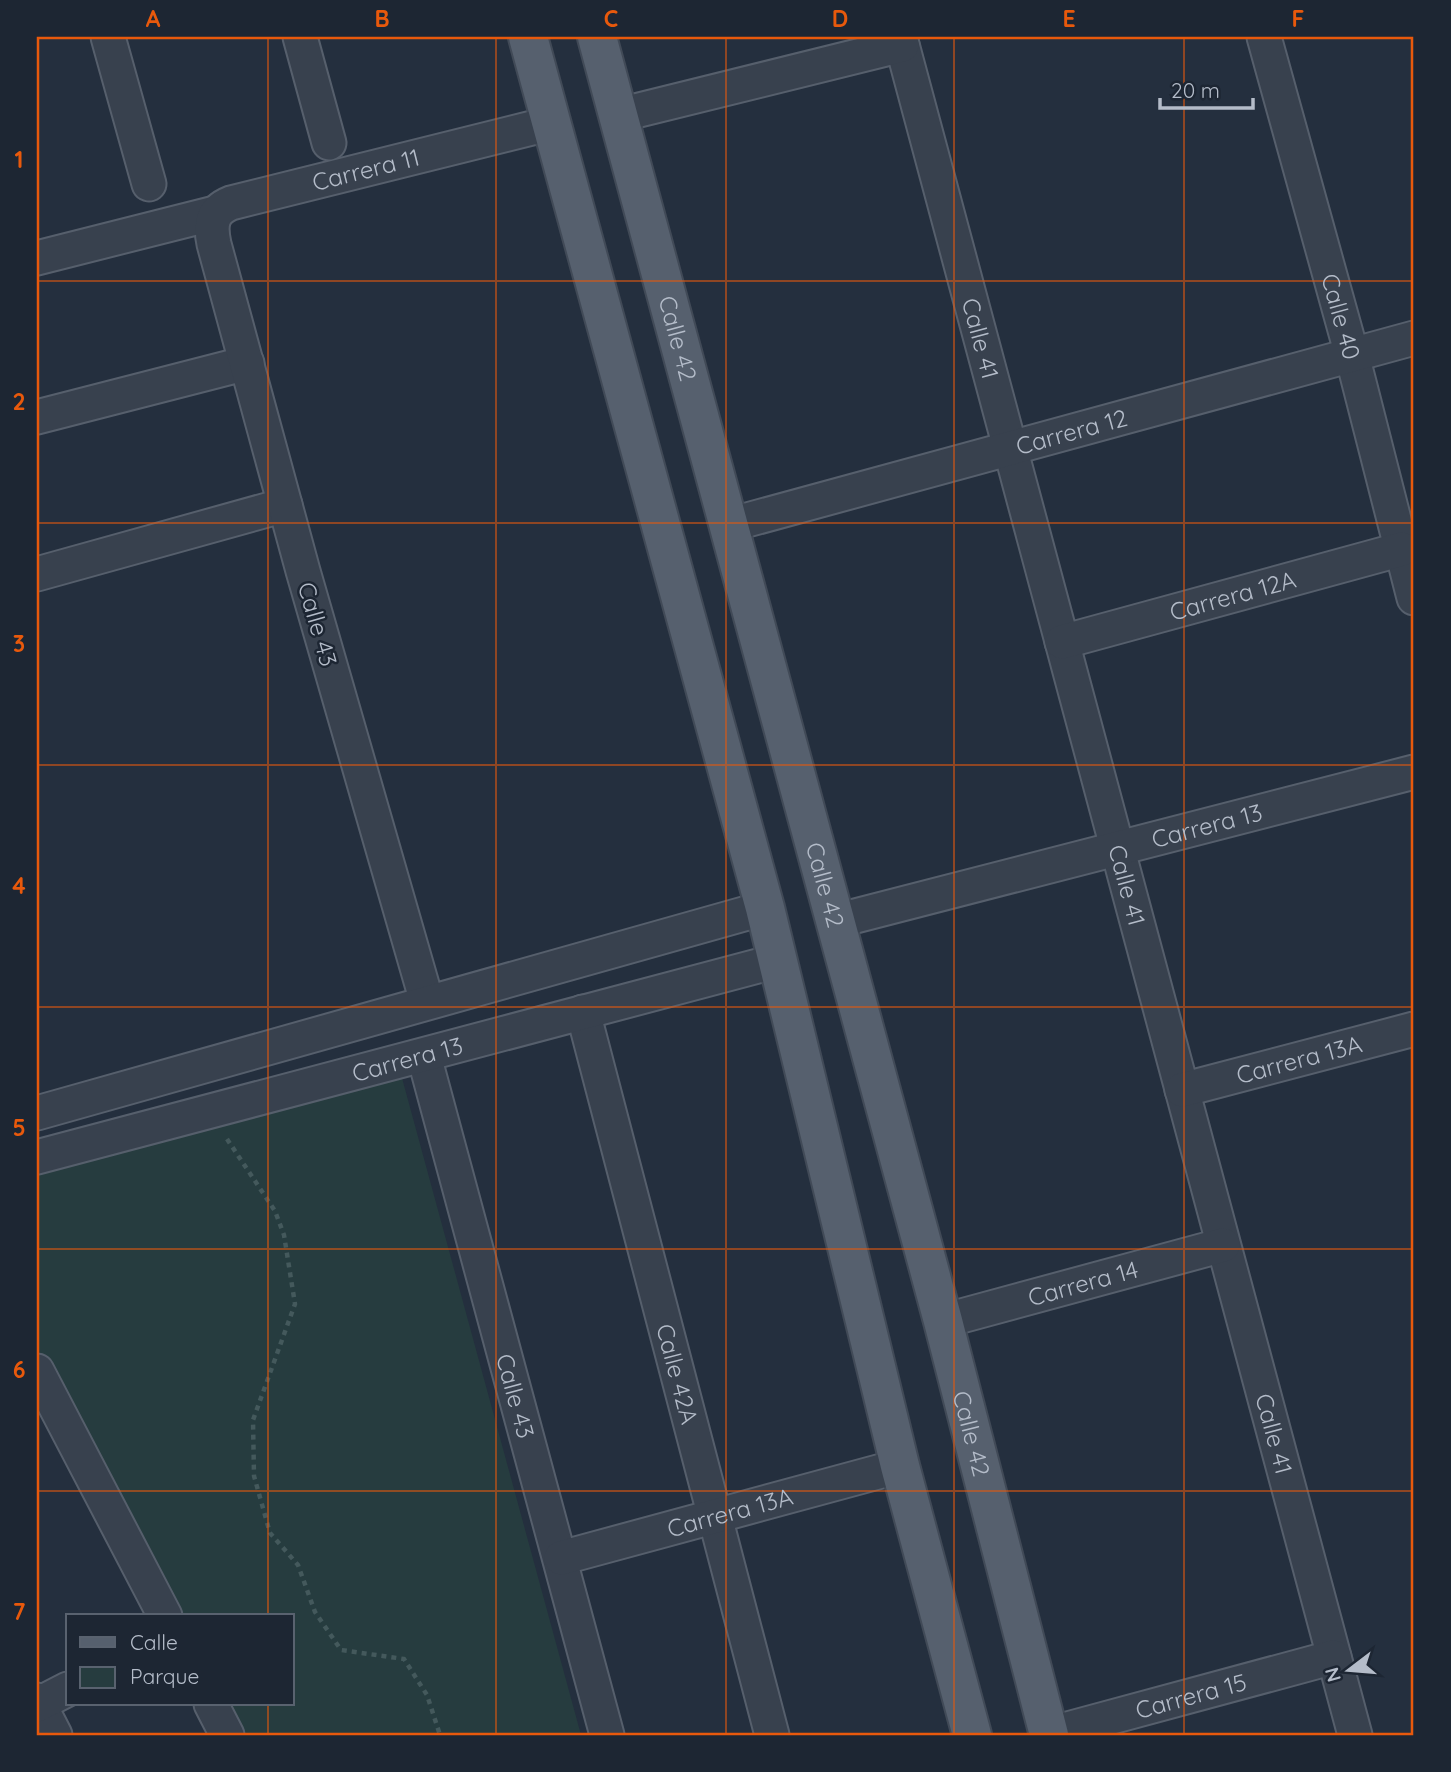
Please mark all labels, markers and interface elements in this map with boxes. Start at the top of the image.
text: A [146,4,161,33]
text: B [374,4,390,33]
text: C [604,4,618,33]
text: D [832,4,848,33]
text: E [1062,4,1076,33]
text: F [1292,4,1304,33]
scale bar [1160,66,1253,110]
text: 20 m [1171,77,1220,103]
street label: Carrera 11 [309,142,423,197]
text: 1 [15,145,23,174]
street label: Calle 40 [1315,270,1368,363]
street label: Calle 42 [652,292,704,384]
street label: Calle 41 [956,295,1006,382]
text: 2 [12,387,26,416]
street label: Carrera 12 [1013,402,1130,461]
street label: Carrera 12A [1166,564,1299,627]
street label: Calle 43 [292,578,344,670]
text: 3 [13,629,25,658]
street label: Carrera 13 [1148,797,1265,854]
street label: Calle 42 [800,839,851,931]
street label: Calle 41 [1102,841,1152,929]
text: 4 [12,871,26,900]
street label: Carrera 13A [1233,1028,1365,1090]
street label: Carrera 13 [349,1030,466,1088]
text: 5 [12,1113,26,1142]
street label: Carrera 14 [1024,1254,1141,1312]
street label: Calle 42A [650,1320,705,1427]
street label: Calle 43 [490,1350,541,1441]
text: 6 [13,1355,25,1384]
street label: Calle 42 [946,1388,997,1479]
street label: Calle 41 [1249,1390,1299,1477]
street label: Carrera 13A [664,1481,796,1544]
text: 7 [13,1597,26,1626]
legend [66,1614,294,1706]
text: Calle [130,1629,178,1655]
north arrow [1314,1636,1384,1706]
text: Parque [130,1663,199,1689]
text: N [1319,1665,1346,1685]
street label: Carrera 15 [1132,1666,1250,1725]

